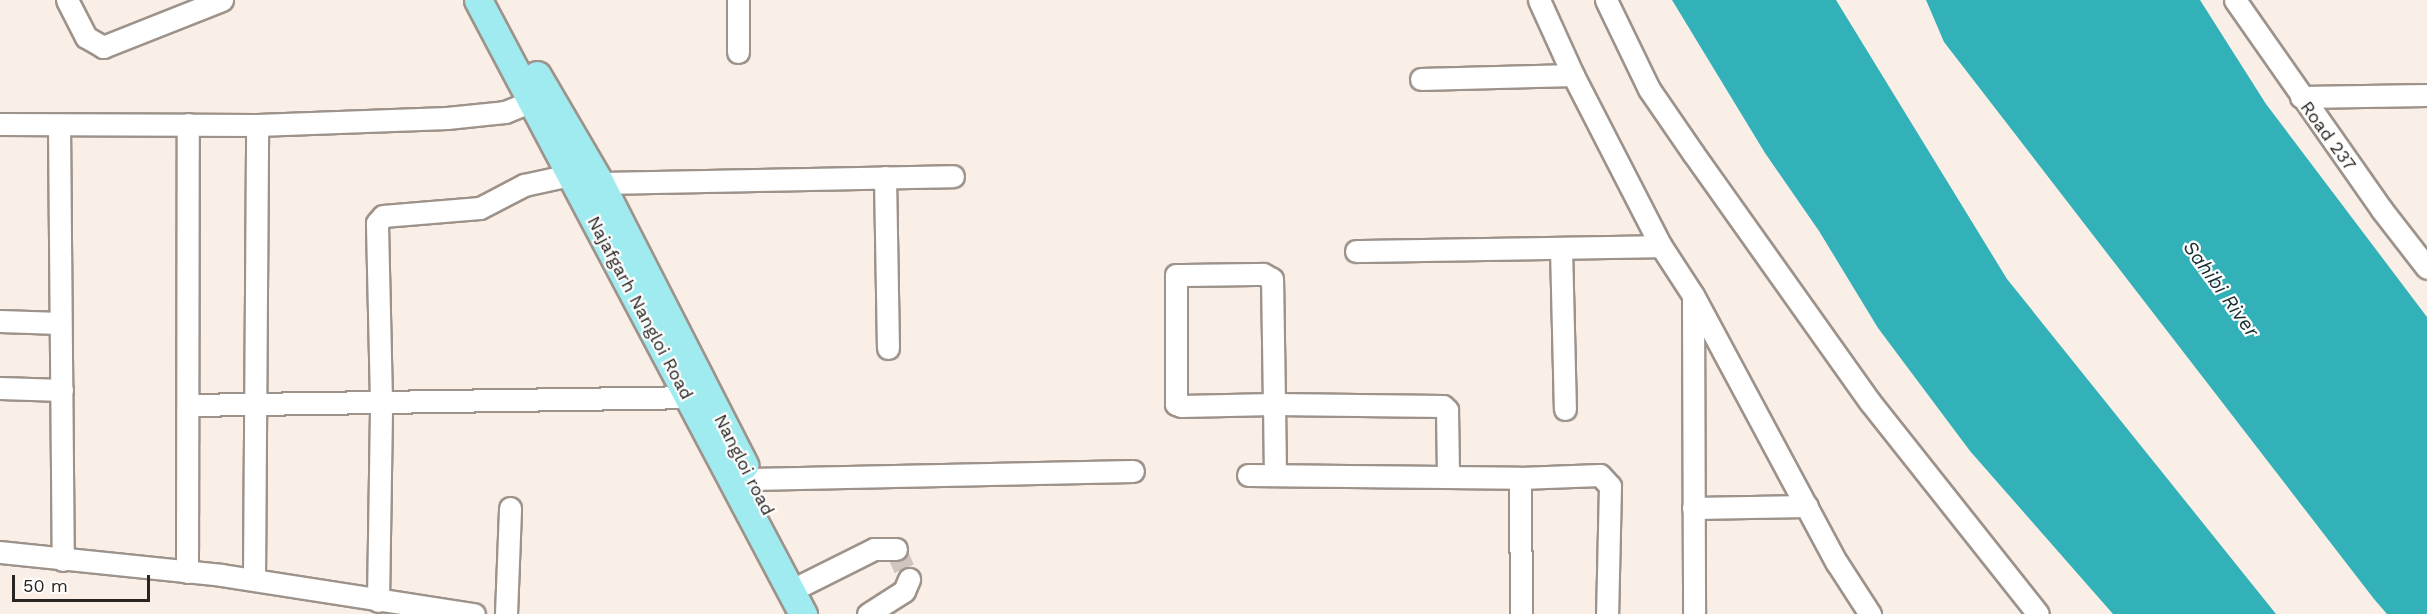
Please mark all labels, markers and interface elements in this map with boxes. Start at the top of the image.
street label: Road 237 [2296,97,2360,175]
street label: Najafgarh Nangloi Road [582,213,698,403]
water label: Sahibi River [2178,236,2264,342]
street label: Nangloi road [709,411,779,519]
scale bar [15,563,153,601]
text: 50 m [23,575,68,596]

